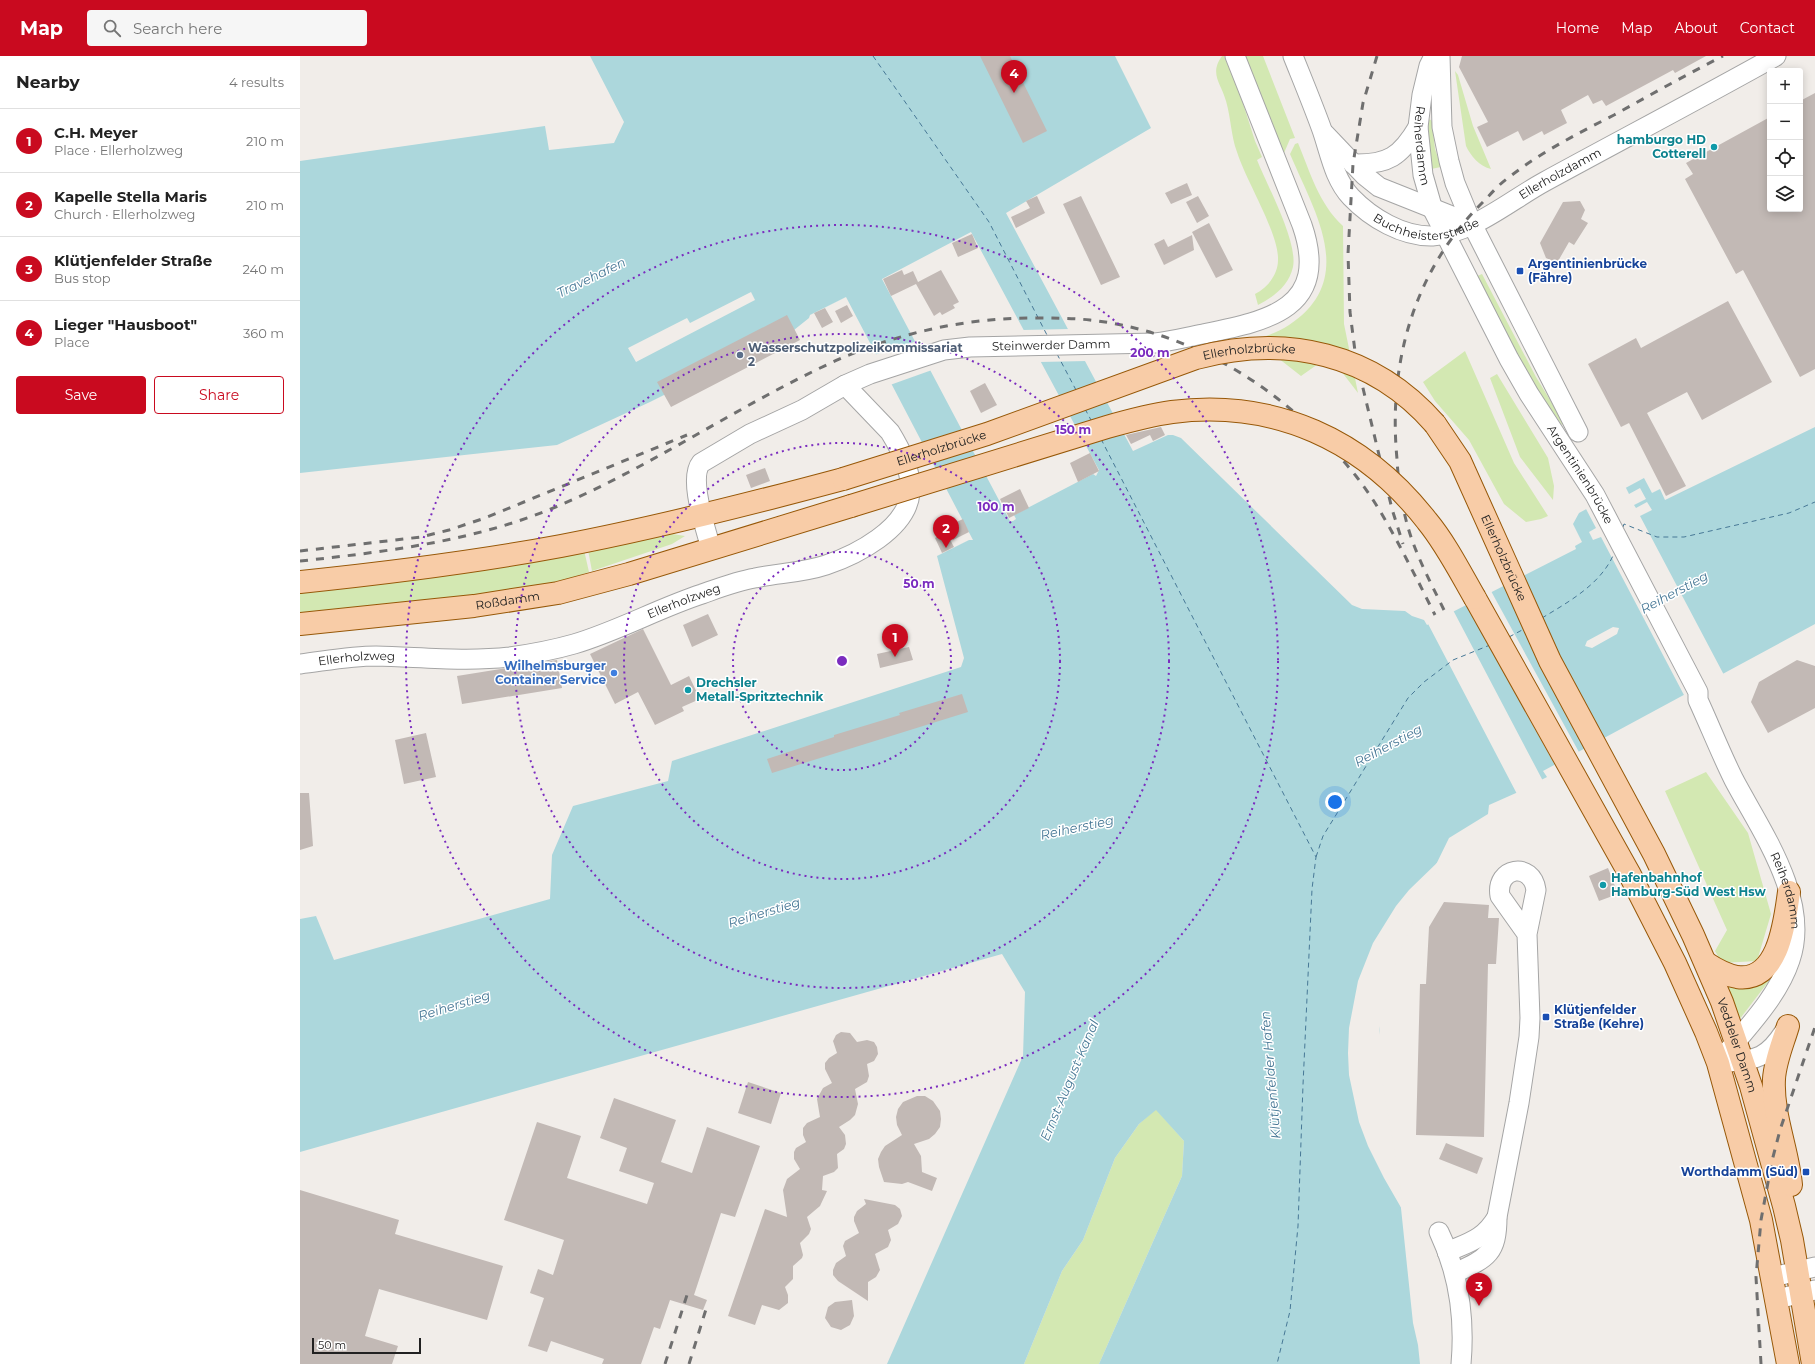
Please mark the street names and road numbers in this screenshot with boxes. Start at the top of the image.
street label: Reiherdamm [1411,105,1434,187]
street label: Ellerholzdamm [1516,144,1604,202]
street label: Buchheisterstraße [1371,210,1481,243]
street label: Steinwerder Damm [992,336,1111,354]
street label: Ellerholzbrücke [1201,340,1296,363]
street label: Argentinienbrücke [1544,422,1617,526]
street label: Ellerholzbrücke [894,427,988,469]
street label: Ellerholzbrücke [1478,512,1530,603]
street label: Ellerholzweg [645,580,722,622]
street label: Roßdamm [474,588,541,613]
street label: Ellerholzweg [317,648,395,669]
street label: Reiherdamm [1767,849,1803,930]
street label: Veddeler Damm [1714,996,1761,1094]

